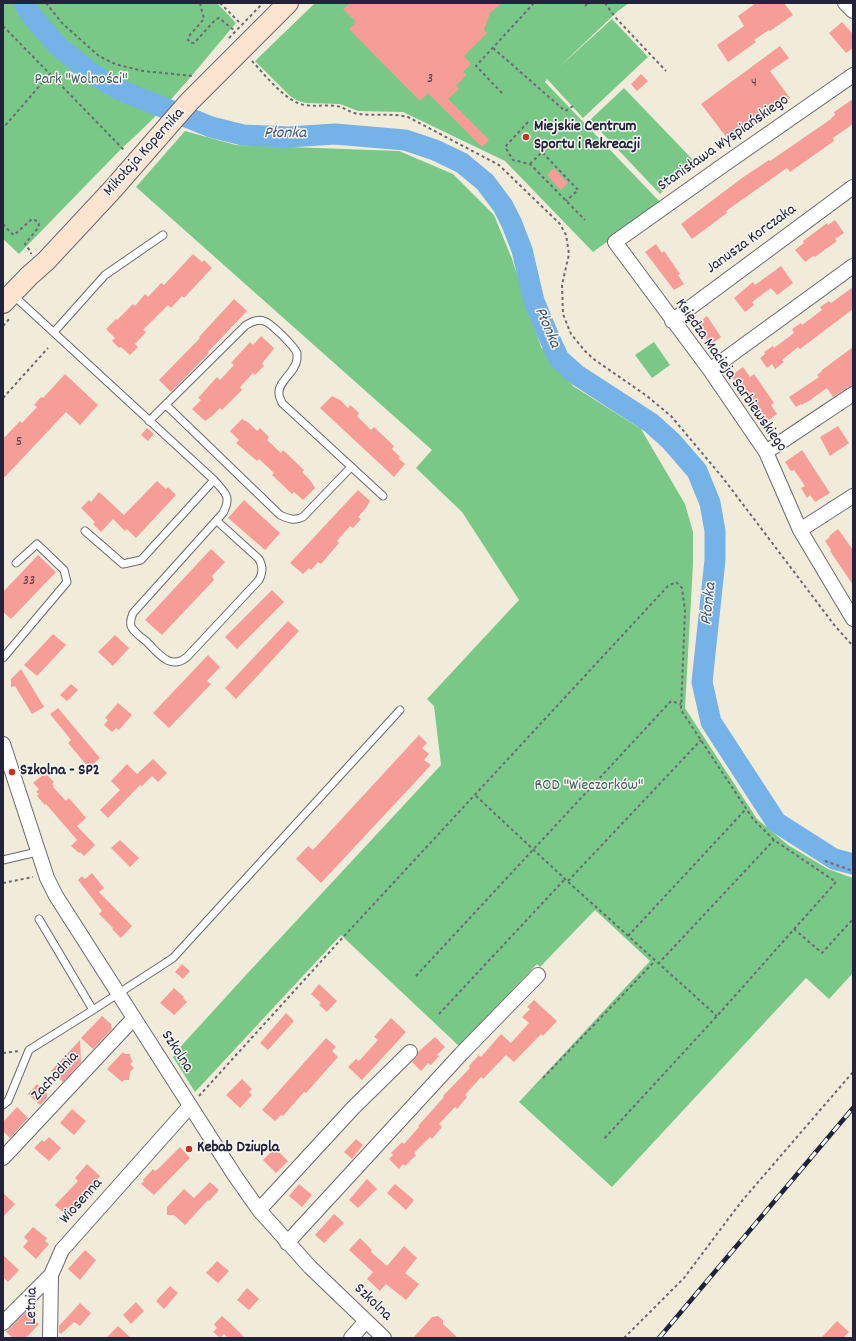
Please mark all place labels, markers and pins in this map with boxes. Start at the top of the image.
place label: Miejskie Centrum Sportu i Rekreacji [534,118,640,156]
marker: Miejskie Centrum Sportu i Rekreacji [521,132,531,142]
place label: Szkolna - SP2 [20,762,100,782]
marker: Szkolna - SP2 [7,767,17,777]
place label: Kebab Dziupla [197,1139,279,1159]
marker: Kebab Dziupla [184,1144,194,1154]

